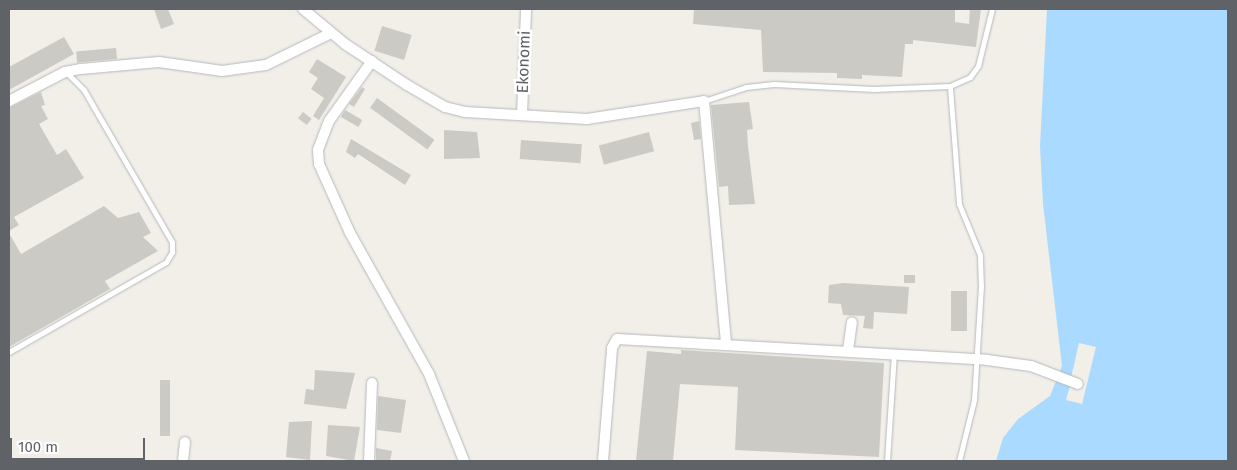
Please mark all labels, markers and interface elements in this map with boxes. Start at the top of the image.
street label: Ekonomi [513,30,535,94]
scale bar [12,428,148,460]
text: 100 m [18,438,58,456]

